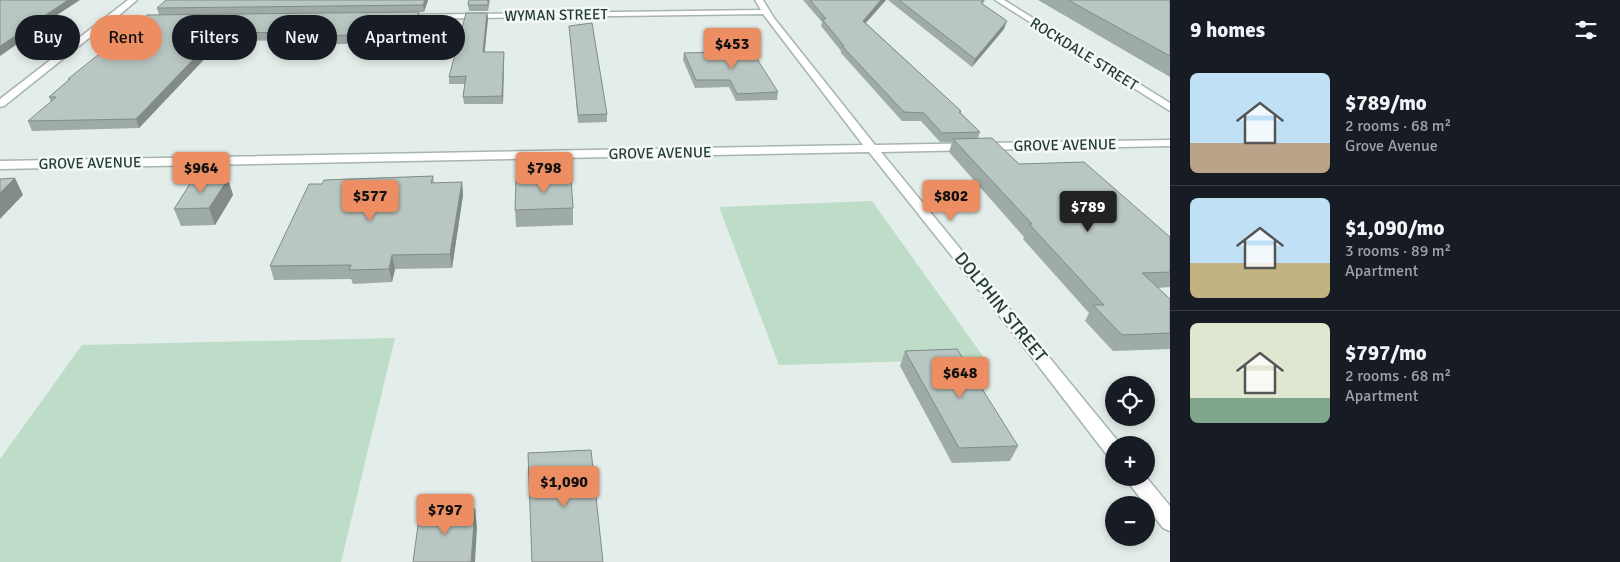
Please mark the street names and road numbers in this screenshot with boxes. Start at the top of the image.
street label: WYMAN STREET [504,5,608,25]
street label: ROCKDALE STREET [1027,14,1142,95]
street label: GROVE AVENUE [1013,135,1117,155]
street label: GROVE AVENUE [608,143,712,163]
street label: GROVE AVENUE [38,153,142,173]
street label: DOLPHIN STREET [950,248,1052,366]

